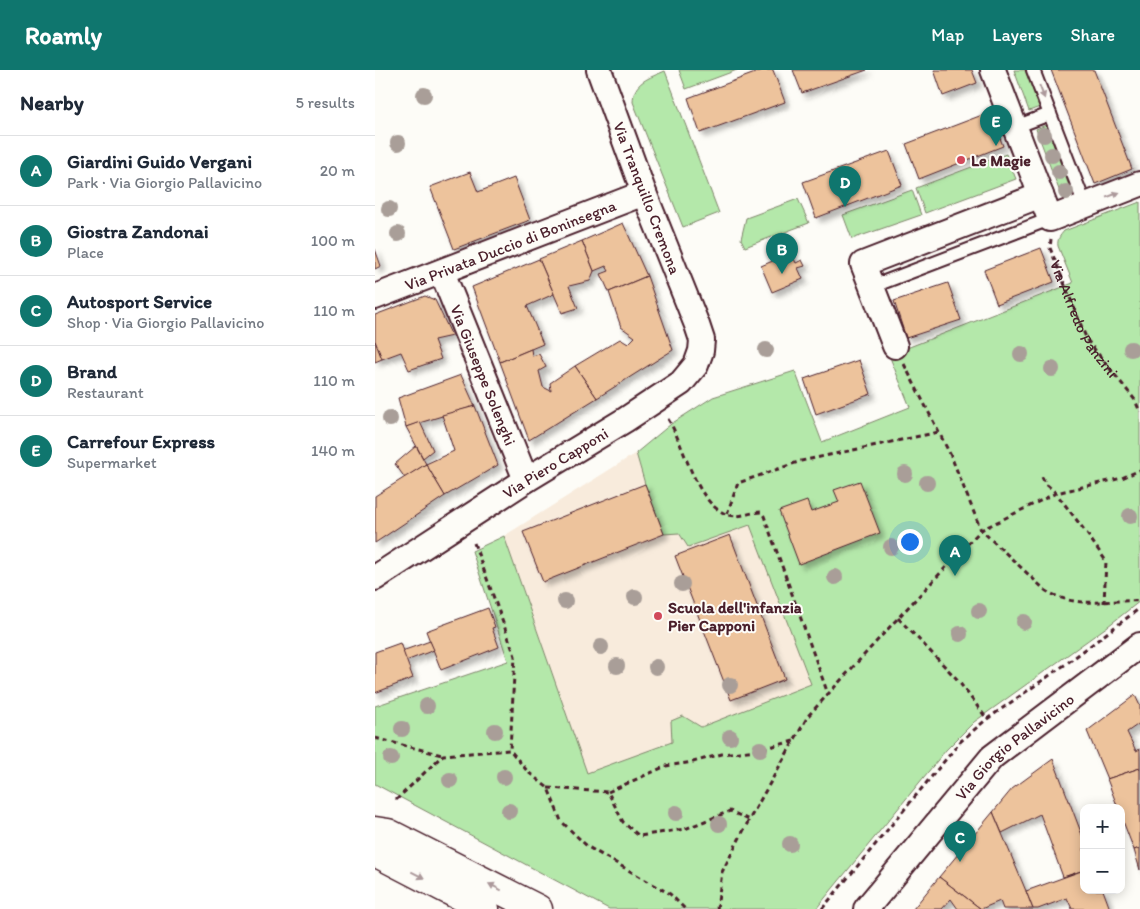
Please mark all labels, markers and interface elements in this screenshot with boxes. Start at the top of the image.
text: Roamly [25,21,102,50]
text: Map [931,24,964,46]
text: Layers [992,24,1042,46]
text: Share [1070,24,1115,46]
one-way arrow [1038,85,1046,99]
text: Nearby [20,90,84,115]
text: 5 results [295,93,355,112]
pin: E [980,105,1012,146]
street label: Via Tranquillo Cremona [609,119,685,278]
text: Giardini Guido Vergani [67,150,252,173]
place label: Le Magie [971,151,1031,171]
marker: Le Magie [955,154,967,166]
text: A [31,161,41,180]
text: 20 m [320,161,355,180]
pin: D [829,166,861,207]
text: Park · Via Giorgio Pallavicino [67,173,262,192]
one-way arrow [1106,191,1121,199]
street label: Via Privata Duccio di Boninsegna [402,195,619,294]
text: Giostra Zandonai [67,220,209,243]
text: B [31,231,41,250]
text: 100 m [311,231,355,250]
pin: B [766,233,798,274]
text: Place [67,243,104,262]
street label: Via Alfredo Panzini [1046,257,1123,381]
text: Autosport Service [67,290,212,313]
text: C [31,301,41,320]
text: 110 m [313,301,355,320]
street label: Via Giuseppe Solenghi [447,302,520,448]
text: Shop · Via Giorgio Pallavicino [67,313,264,332]
text: Brand [67,360,117,383]
text: D [31,371,41,390]
text: 110 m [313,371,355,390]
text: Restaurant [67,383,144,402]
street label: Via Piero Capponi [499,423,611,502]
text: Carrefour Express [67,430,215,453]
text: E [32,441,40,460]
text: 140 m [311,441,355,460]
text: Supermarket [67,453,157,472]
your location [897,529,923,555]
pin: A [939,535,971,576]
place label: Scuola dell'infanzia Pier Capponi [668,598,802,636]
marker: Scuola dell'infanzia Pier Capponi [652,610,664,622]
street label: Via Giorgio Pallavicino [951,689,1078,804]
map controls [1080,804,1125,894]
button: + [1080,804,1125,849]
pin: C [944,821,976,862]
button: − [1080,849,1125,894]
one-way arrow [411,871,425,879]
one-way arrow [488,883,502,891]

